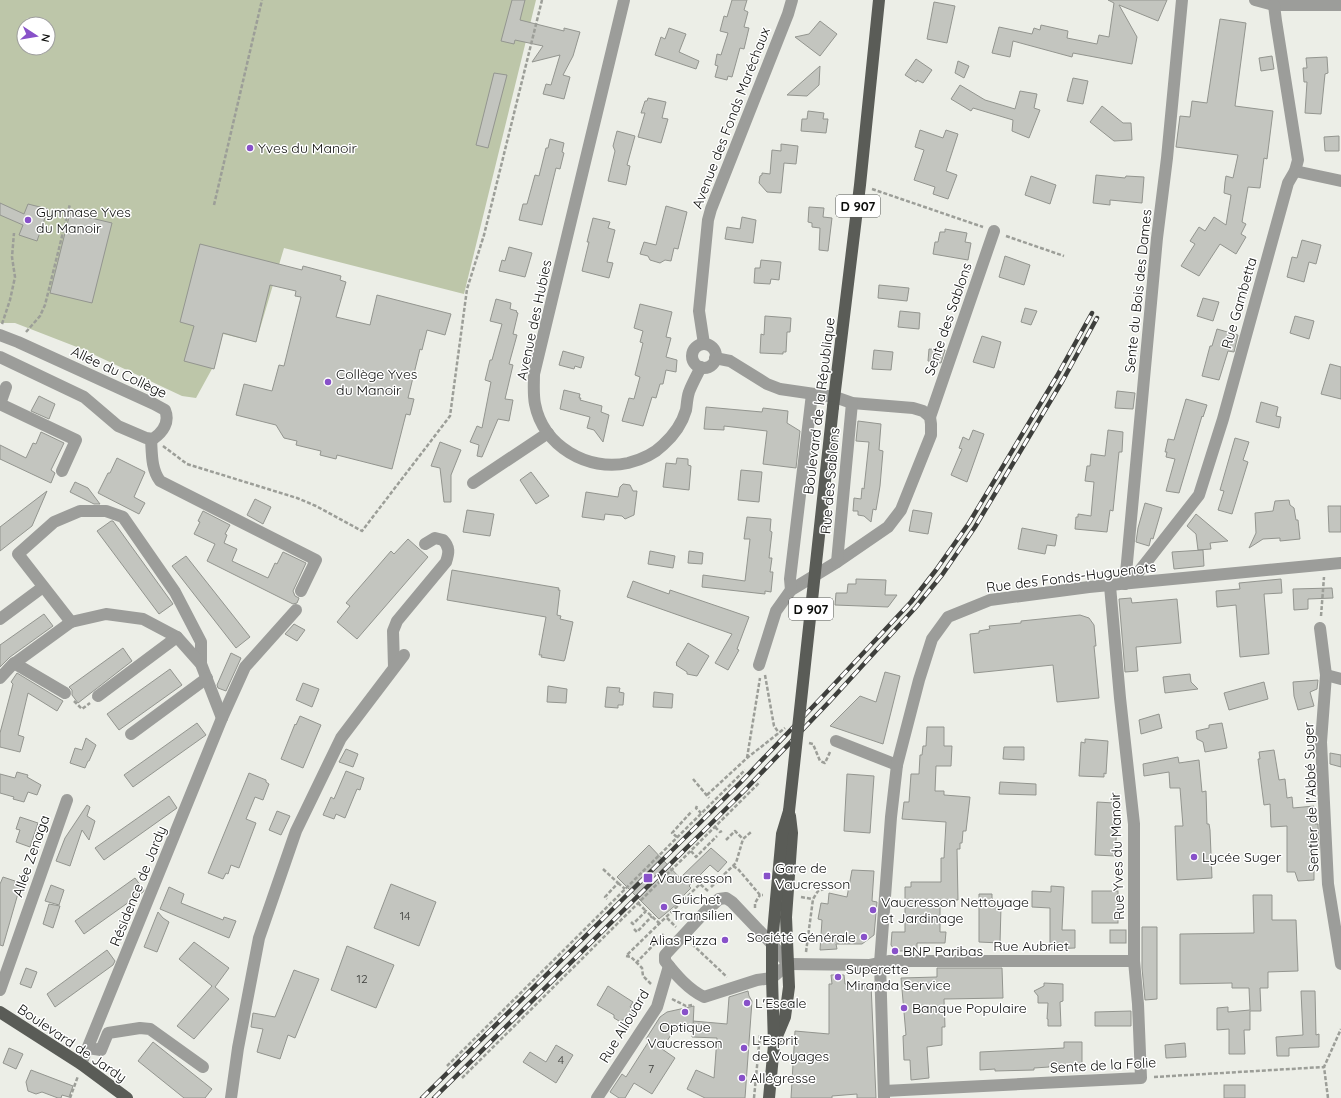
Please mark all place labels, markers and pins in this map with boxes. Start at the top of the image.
place label: Yves du Manoir [258,139,357,157]
marker: Yves du Manoir [245,143,255,153]
place label: Gymnase Yves du Manoir [36,203,131,237]
marker: Gymnase Yves du Manoir [23,215,33,225]
place label: Collège Yves du Manoir [336,365,417,399]
marker: Collège Yves du Manoir [323,377,333,387]
place label: Lycée Suger [1202,848,1282,866]
marker: Lycée Suger [1189,852,1199,862]
place label: Gare de Vaucresson [775,859,850,893]
place label: Vaucresson [657,869,732,887]
marker: Gare de Vaucresson [762,871,772,881]
marker: Vaucresson [642,872,654,884]
place label: Guichet Transilien [672,890,733,924]
place label: Vaucresson Nettoyage et Jardinage [881,893,1029,927]
marker: Guichet Transilien [659,902,669,912]
marker: Vaucresson Nettoyage et Jardinage [868,905,878,915]
place label: Société Générale [747,928,856,946]
place label: Alias Pizza [650,931,717,949]
marker: Société Générale [859,932,869,942]
marker: Alias Pizza [720,935,730,945]
place label: BNP Paribas [903,942,983,960]
marker: BNP Paribas [890,946,900,956]
place label: Superette Miranda Service [846,960,951,994]
marker: Superette Miranda Service [833,972,843,982]
place label: L'Escale [755,994,806,1012]
marker: L'Escale [742,998,752,1008]
place label: Banque Populaire [912,999,1027,1017]
marker: Banque Populaire [899,1003,909,1013]
marker: Optique Vaucresson [680,1007,690,1017]
place label: Optique Vaucresson [647,1018,723,1052]
place label: L'Esprit de Voyages [752,1031,829,1065]
marker: L'Esprit de Voyages [739,1043,749,1053]
place label: Allégresse [750,1069,816,1087]
marker: Allégresse [737,1073,747,1083]

